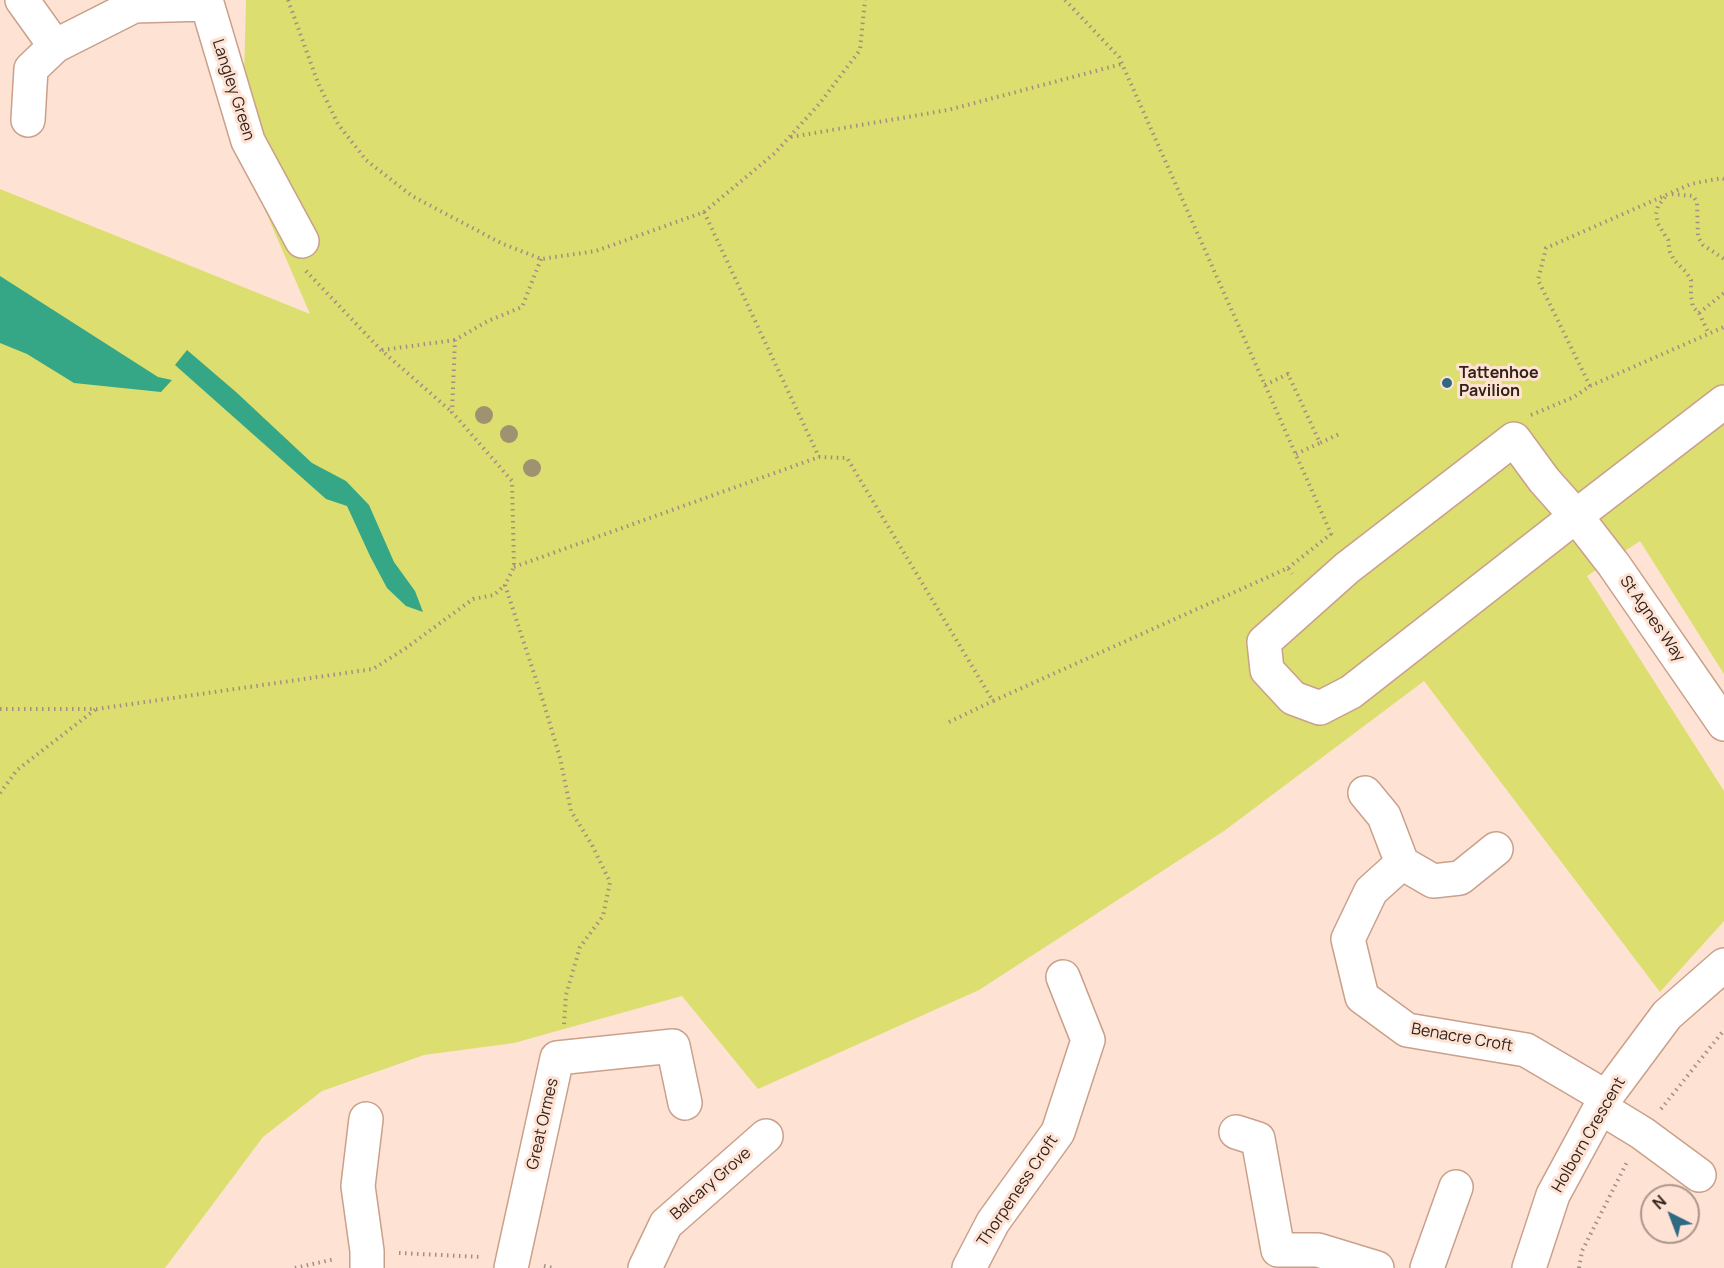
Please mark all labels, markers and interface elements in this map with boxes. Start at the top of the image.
street label: Langley Green [208,37,258,143]
place label: Tattenhoe Pavilion [1459,364,1539,402]
marker: Tattenhoe Pavilion [1440,376,1454,390]
street label: St Agnes Way [1615,572,1689,666]
street label: Benacre Croft [1410,1020,1514,1056]
street label: Holborn Crescent [1548,1074,1630,1196]
street label: Great Ormes [523,1076,563,1172]
street label: Thorpeness Croft [974,1132,1062,1250]
street label: Balcary Grove [667,1144,755,1224]
north arrow [1640,1184,1700,1244]
text: N [1648,1190,1671,1214]

